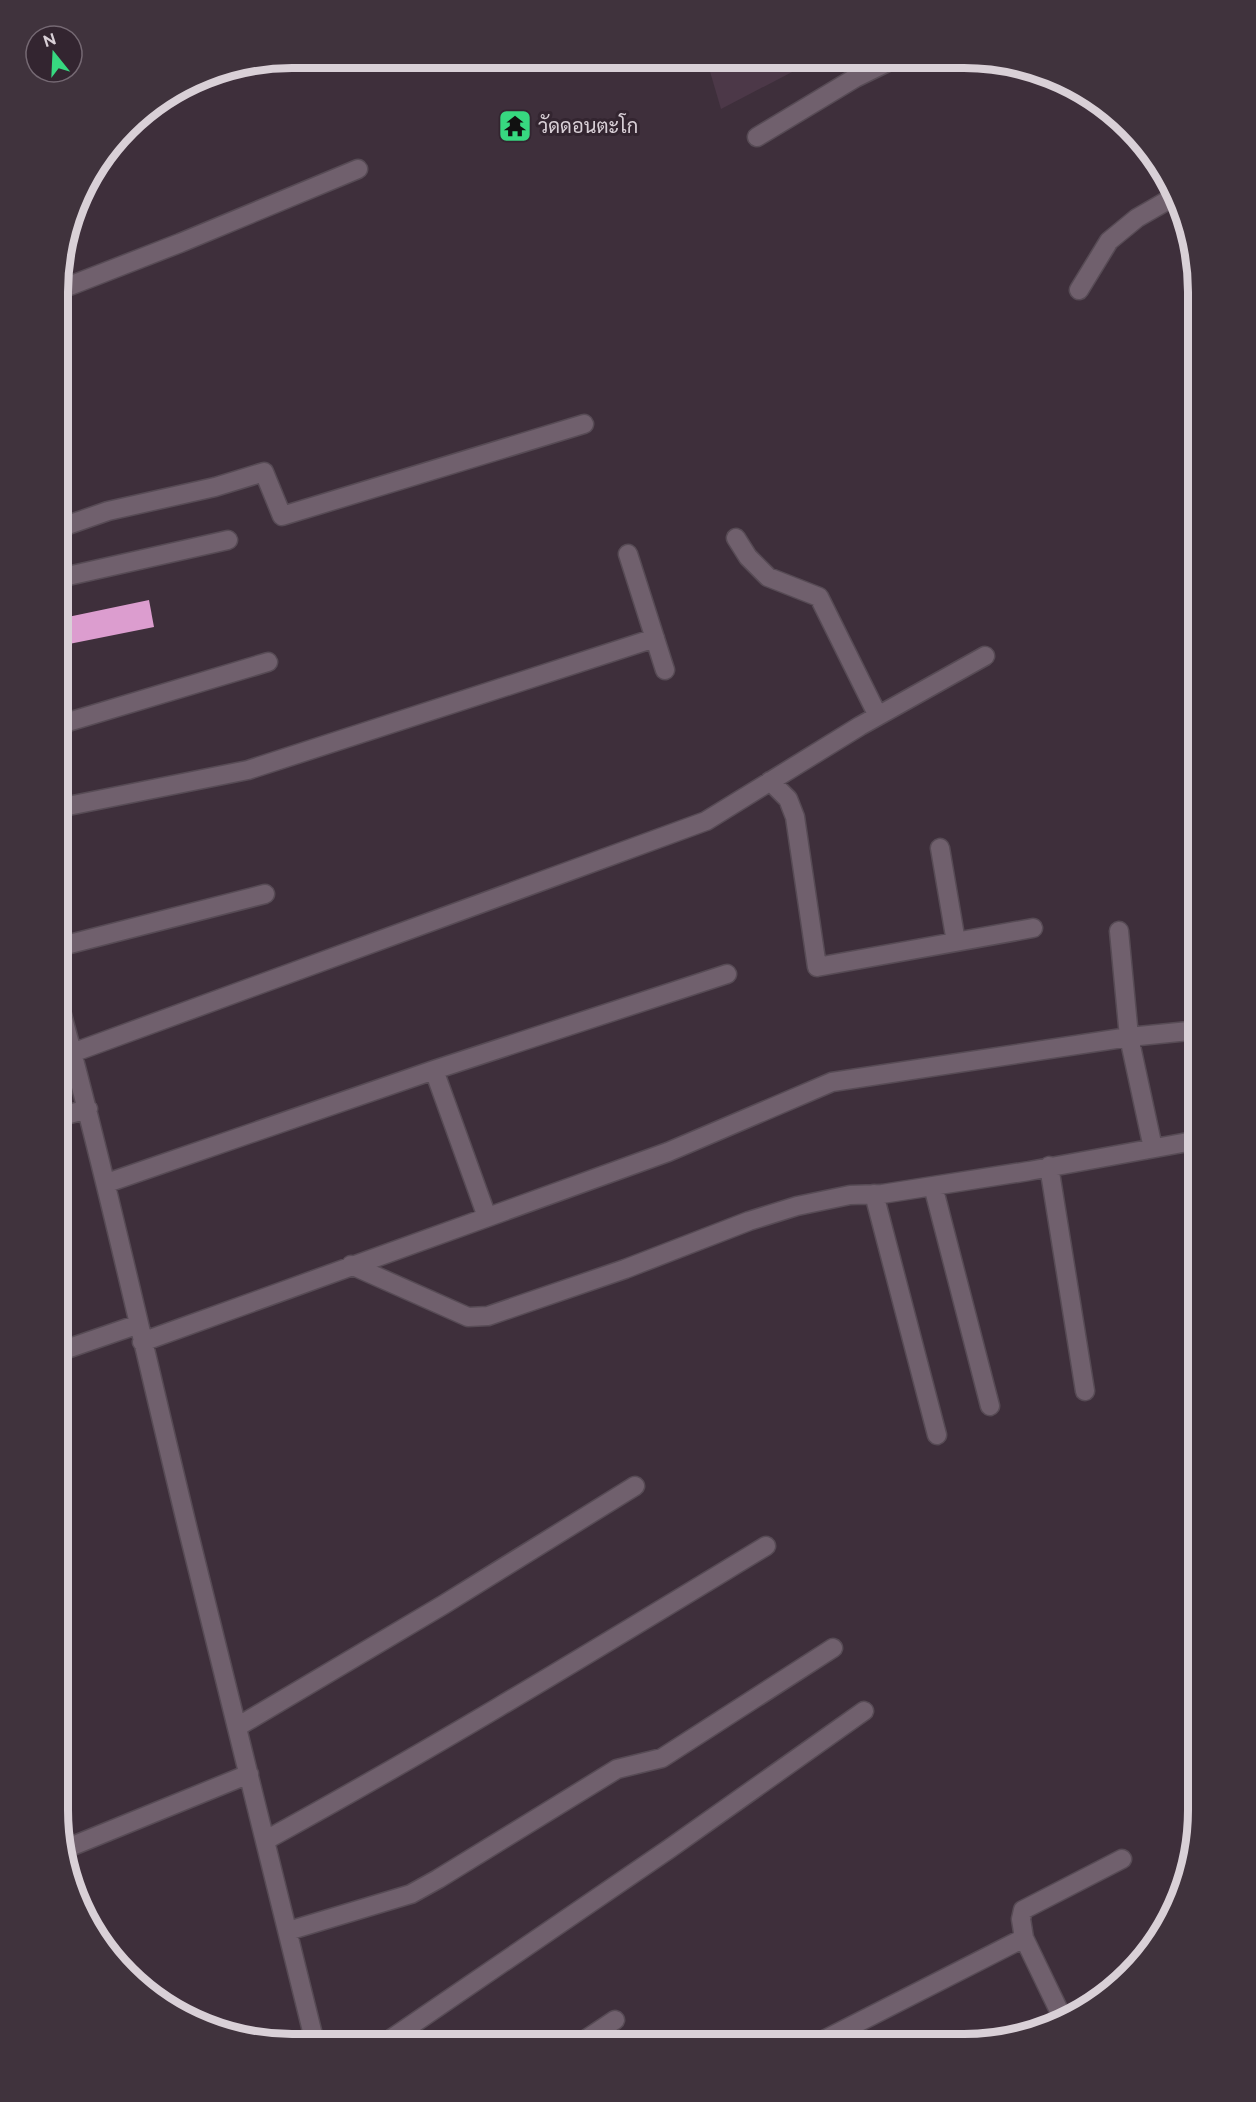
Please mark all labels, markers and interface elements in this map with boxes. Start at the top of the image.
north arrow [24,24,84,84]
text: N [41,29,58,51]
temple icon: วัดดอนตะโก [497,108,533,144]
place label: วัดดอนตะโก [538,113,638,138]

